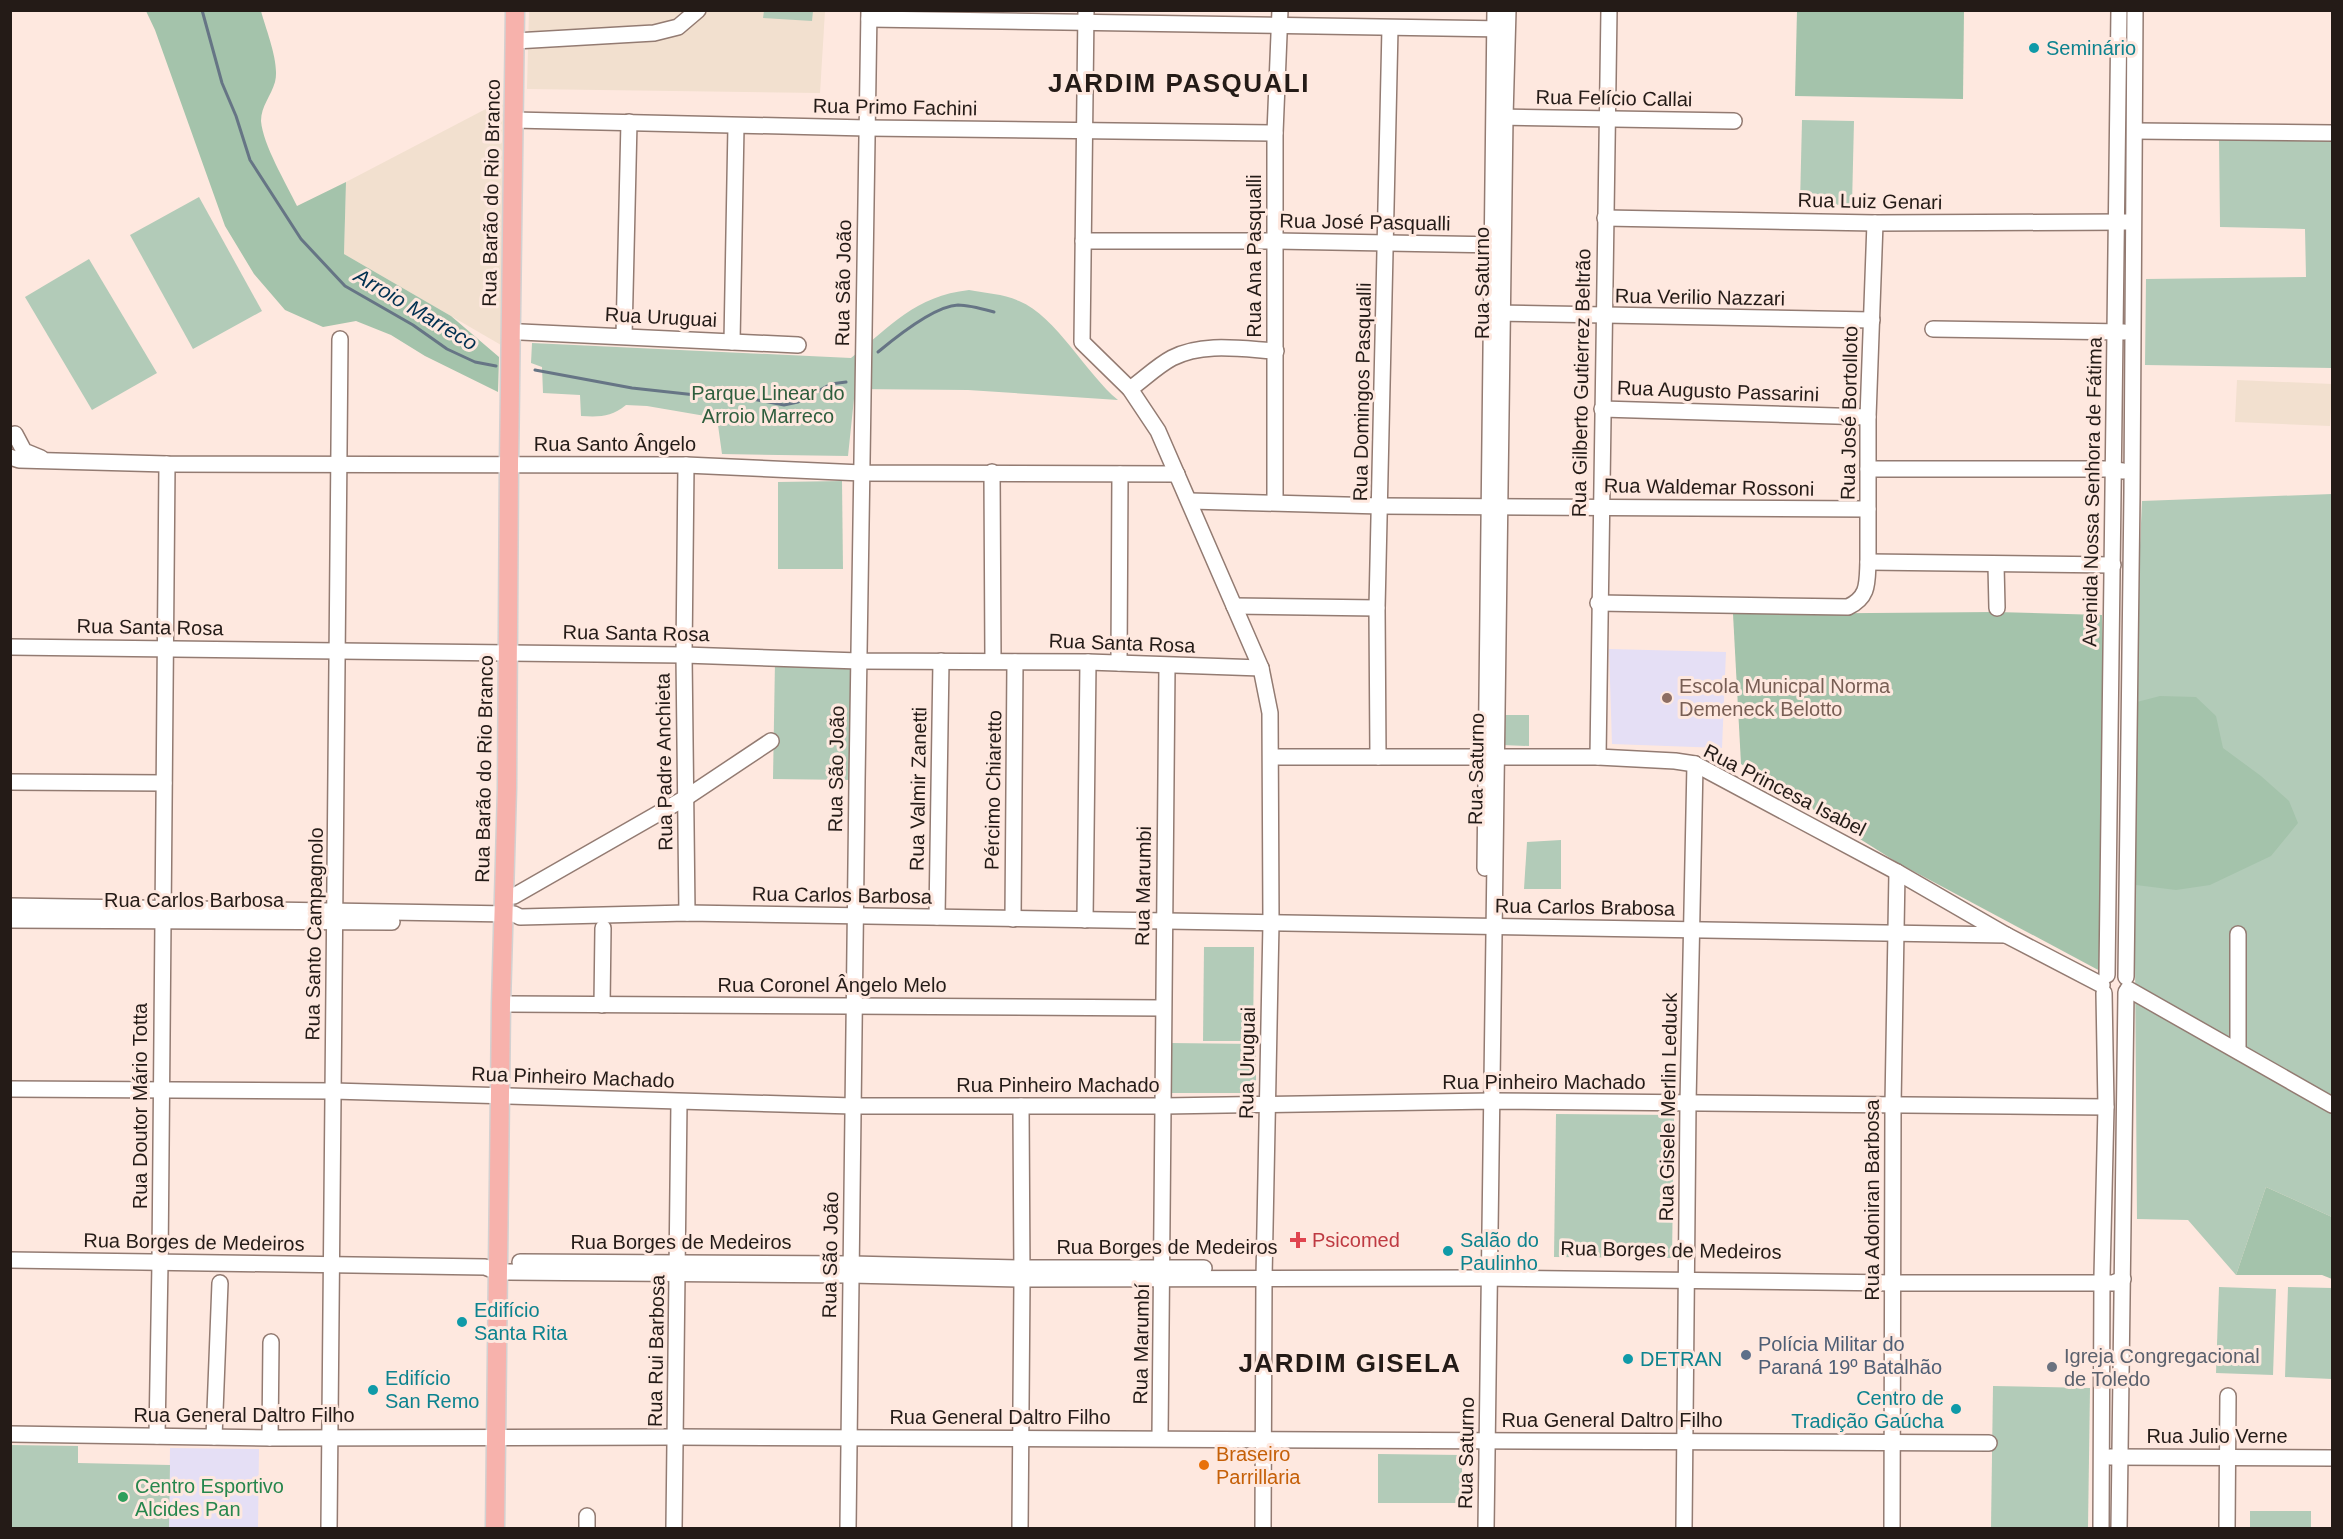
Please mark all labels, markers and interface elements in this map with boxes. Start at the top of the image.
place label: Seminário [2046,37,2136,59]
marker: Seminário [2027,41,2041,55]
district label: JARDIM PASQUALI [1048,68,1310,98]
street label: Rua Barão do Rio Branco [478,79,504,307]
street label: Rua Felício Callai [1535,86,1693,110]
street label: Rua Primo Fachini [813,95,977,119]
street label: Rua Ana Pasqualli [1243,174,1265,338]
street label: Rua Luiz Genari [1798,189,1942,213]
street label: Rua José Pasqualli [1279,210,1451,234]
street label: Rua São João [831,219,855,347]
street label: Rua Saturno [1471,227,1493,339]
street label: Rua Gilberto Gutierrez Beltrão [1568,248,1594,518]
water label: Arroio Marreco [349,262,482,355]
street label: Rua Domingos Pasqualli [1349,282,1375,502]
street label: Rua Verilio Nazzari [1615,285,1785,309]
street label: Rua Uruguai [604,303,718,331]
street label: Rua José Bortolloto [1836,326,1862,500]
street label: Avenida Nossa Senhora de Fátima [2078,336,2106,647]
street label: Rua Augusto Passarini [1617,376,1819,406]
park label: Parque Linear do Arroio Marreco [691,382,845,427]
street label: Rua Santo Ângelo [534,433,696,455]
street label: Rua Waldemar Rossoni [1604,474,1814,500]
street label: Rua Santa Rosa [76,615,224,639]
street label: Rua Santa Rosa [562,621,710,645]
street label: Rua Santa Rosa [1048,629,1197,657]
street label: Rua Barão do Rio Branco [471,655,497,883]
street label: Rua Padre Anchieta [651,672,677,851]
place label: Escola Municpal Norma Demeneck Belotto [1679,675,1891,720]
marker: Escola Municpal Norma Demeneck Belotto [1660,691,1674,705]
street label: Rua São João [824,705,848,833]
street label: Rua Valmir Zanetti [906,707,930,871]
street label: Pércimo Chiaretto [981,710,1005,870]
street label: Rua Saturno [1464,713,1488,825]
street label: Rua Princesa Isabel [1700,740,1870,840]
street label: Rua Marumbi [1131,826,1155,946]
street label: Rua Santo Campagnolo [301,827,327,1041]
street label: Rua Carlos Barbosa [752,882,933,908]
street label: Rua Carlos Barbosa [104,889,285,911]
street label: Rua Carlos Brabosa [1495,894,1676,920]
street label: Rua Coronel Ângelo Melo [717,974,947,996]
street label: Rua Gisele Merlin Leduck [1655,991,1681,1222]
street label: Rua Doutor Mário Totta [129,1002,151,1209]
street label: Rua Uruguai [1235,1007,1259,1119]
street label: Rua Pinheiro Machado [471,1062,675,1092]
street label: Rua Pinheiro Machado [1442,1071,1646,1093]
street label: Rua Pinheiro Machado [956,1074,1160,1096]
street label: Rua Adoniran Barbosa [1861,1098,1883,1301]
street label: Rua São João [818,1191,842,1319]
street label: Rua Borges de Medeiros [83,1229,305,1255]
place label: Psicomed [1312,1229,1400,1251]
place label: Salão do Paulinho [1460,1229,1539,1274]
street label: Rua Borges de Medeiros [570,1231,792,1253]
marker: Psicomed [1289,1231,1307,1249]
street label: Rua Borges de Medeiros [1056,1236,1278,1258]
street label: Rua Borges de Medeiros [1560,1237,1782,1263]
marker: Salão do Paulinho [1441,1244,1455,1258]
street label: Rua Rui Barbosa [644,1274,668,1427]
street label: Rua Marumbí [1129,1283,1153,1405]
place label: Edifício Santa Rita [474,1299,568,1344]
marker: Edifício Santa Rita [455,1315,469,1329]
place label: Polícia Militar do Paraná 19º Batalhão [1758,1333,1942,1378]
place label: Igreja Congregacional de Toledo [2064,1345,2260,1390]
district label: JARDIM GISELA [1238,1348,1462,1378]
place label: DETRAN [1640,1348,1722,1370]
marker: Polícia Militar do Paraná 19º Batalhão [1739,1348,1753,1362]
marker: DETRAN [1621,1352,1635,1366]
marker: Igreja Congregacional de Toledo [2045,1360,2059,1374]
place label: Edifício San Remo [385,1367,480,1412]
marker: Edifício San Remo [366,1383,380,1397]
place label: Centro de Tradição Gaúcha [1791,1387,1945,1432]
street label: Rua Saturno [1454,1397,1478,1509]
marker: Centro de Tradição Gaúcha [1949,1402,1963,1416]
street label: Rua General Daltro Filho [133,1404,355,1426]
street label: Rua General Daltro Filho [889,1406,1111,1428]
street label: Rua General Daltro Filho [1501,1409,1723,1431]
street label: Rua Julio Verne [2146,1425,2288,1447]
place label: Braseiro Parrillaria [1216,1443,1301,1488]
marker: Braseiro Parrillaria [1197,1458,1211,1472]
place label: Centro Esportivo Alcides Pan [135,1475,284,1520]
marker: Centro Esportivo Alcides Pan [116,1490,130,1504]

